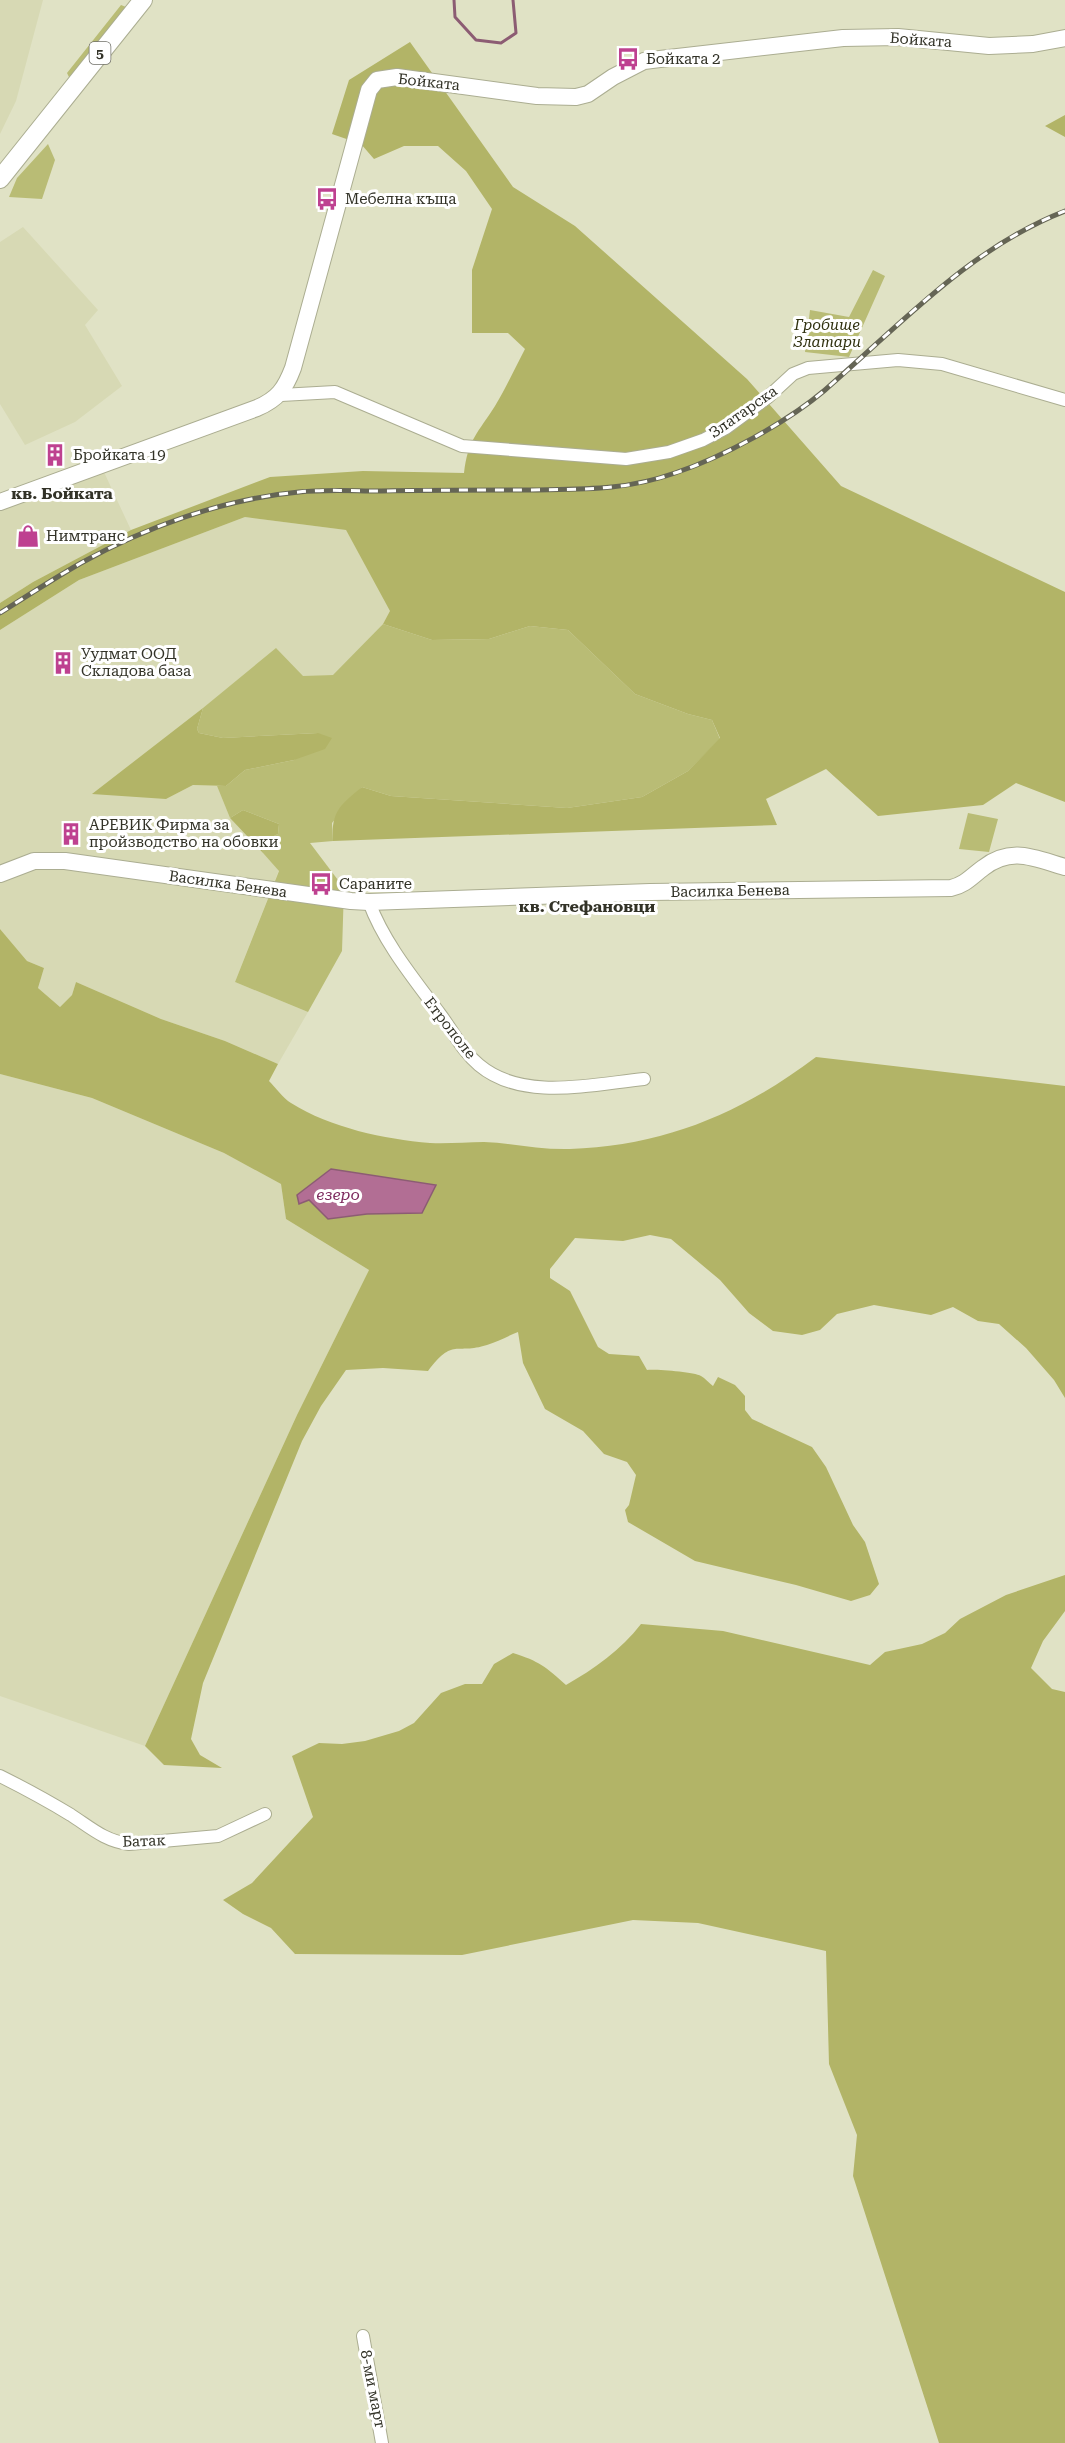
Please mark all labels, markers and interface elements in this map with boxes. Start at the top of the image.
street label: Бойката [889,29,953,51]
road number: 5 [90,42,110,64]
bus stop icon: Бойката 2 [615,46,641,72]
place label: Бойката 2 [646,50,720,68]
street label: Бойката [397,70,461,94]
bus stop icon: Мебелна къща [314,186,340,212]
place label: Мебелна къща [345,190,456,208]
park label: Гробище Златари [793,316,861,351]
street label: Златарска [705,382,781,442]
building icon: Бройката 19 [42,442,68,468]
place label: Бройката 19 [73,446,166,464]
district label: кв. Бойката [11,484,113,503]
shop icon: Нимтранс [15,523,41,549]
place label: Нимтранс [46,527,125,545]
place label: Уудмат ООД Складова база [81,645,191,680]
building icon: Уудмат ООД Складова база [50,650,76,676]
place label: АРЕВИК Фирма за пройзводство на обовки [89,816,279,851]
building icon: АРЕВИК Фирма за пройзводство на обовки [58,821,84,847]
street label: Василка Бенева [168,867,288,901]
bus stop icon: Сараните [308,871,334,897]
place label: Сараните [339,875,412,893]
street label: Василка Бенева [670,881,790,901]
district label: кв. Стефановци [519,897,655,916]
street label: Етрополе [420,993,480,1063]
water label: езеро [316,1185,360,1204]
street label: Батак [122,1831,167,1851]
street label: 8-ми март [357,2348,389,2430]

